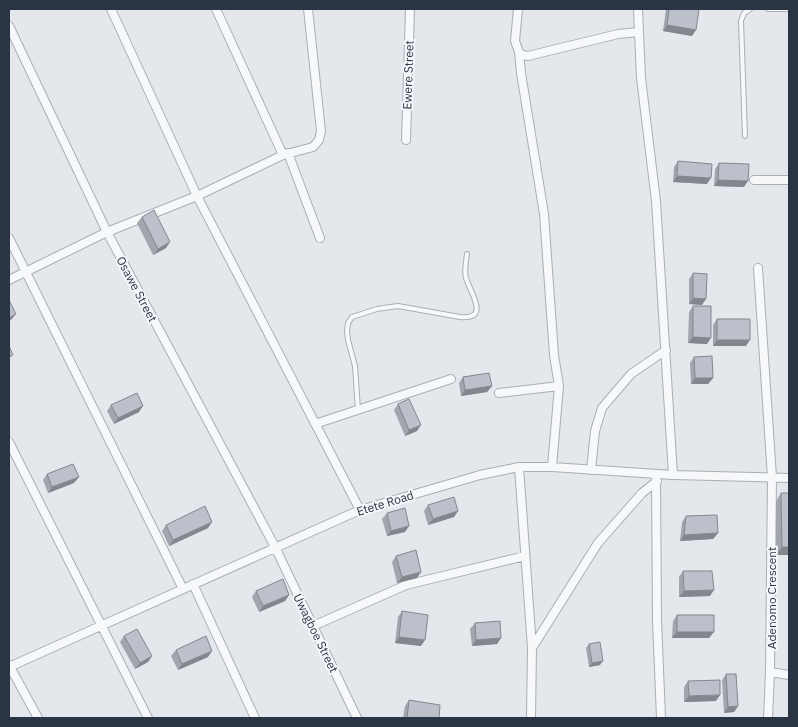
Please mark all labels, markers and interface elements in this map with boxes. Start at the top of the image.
street label: Ewere Street [399,40,417,110]
street label: Osawe Street [113,254,161,324]
street label: Etete Road [355,487,415,519]
street label: Adenomo Crescent [764,547,779,649]
street label: Uwagboe Street [290,591,342,675]

